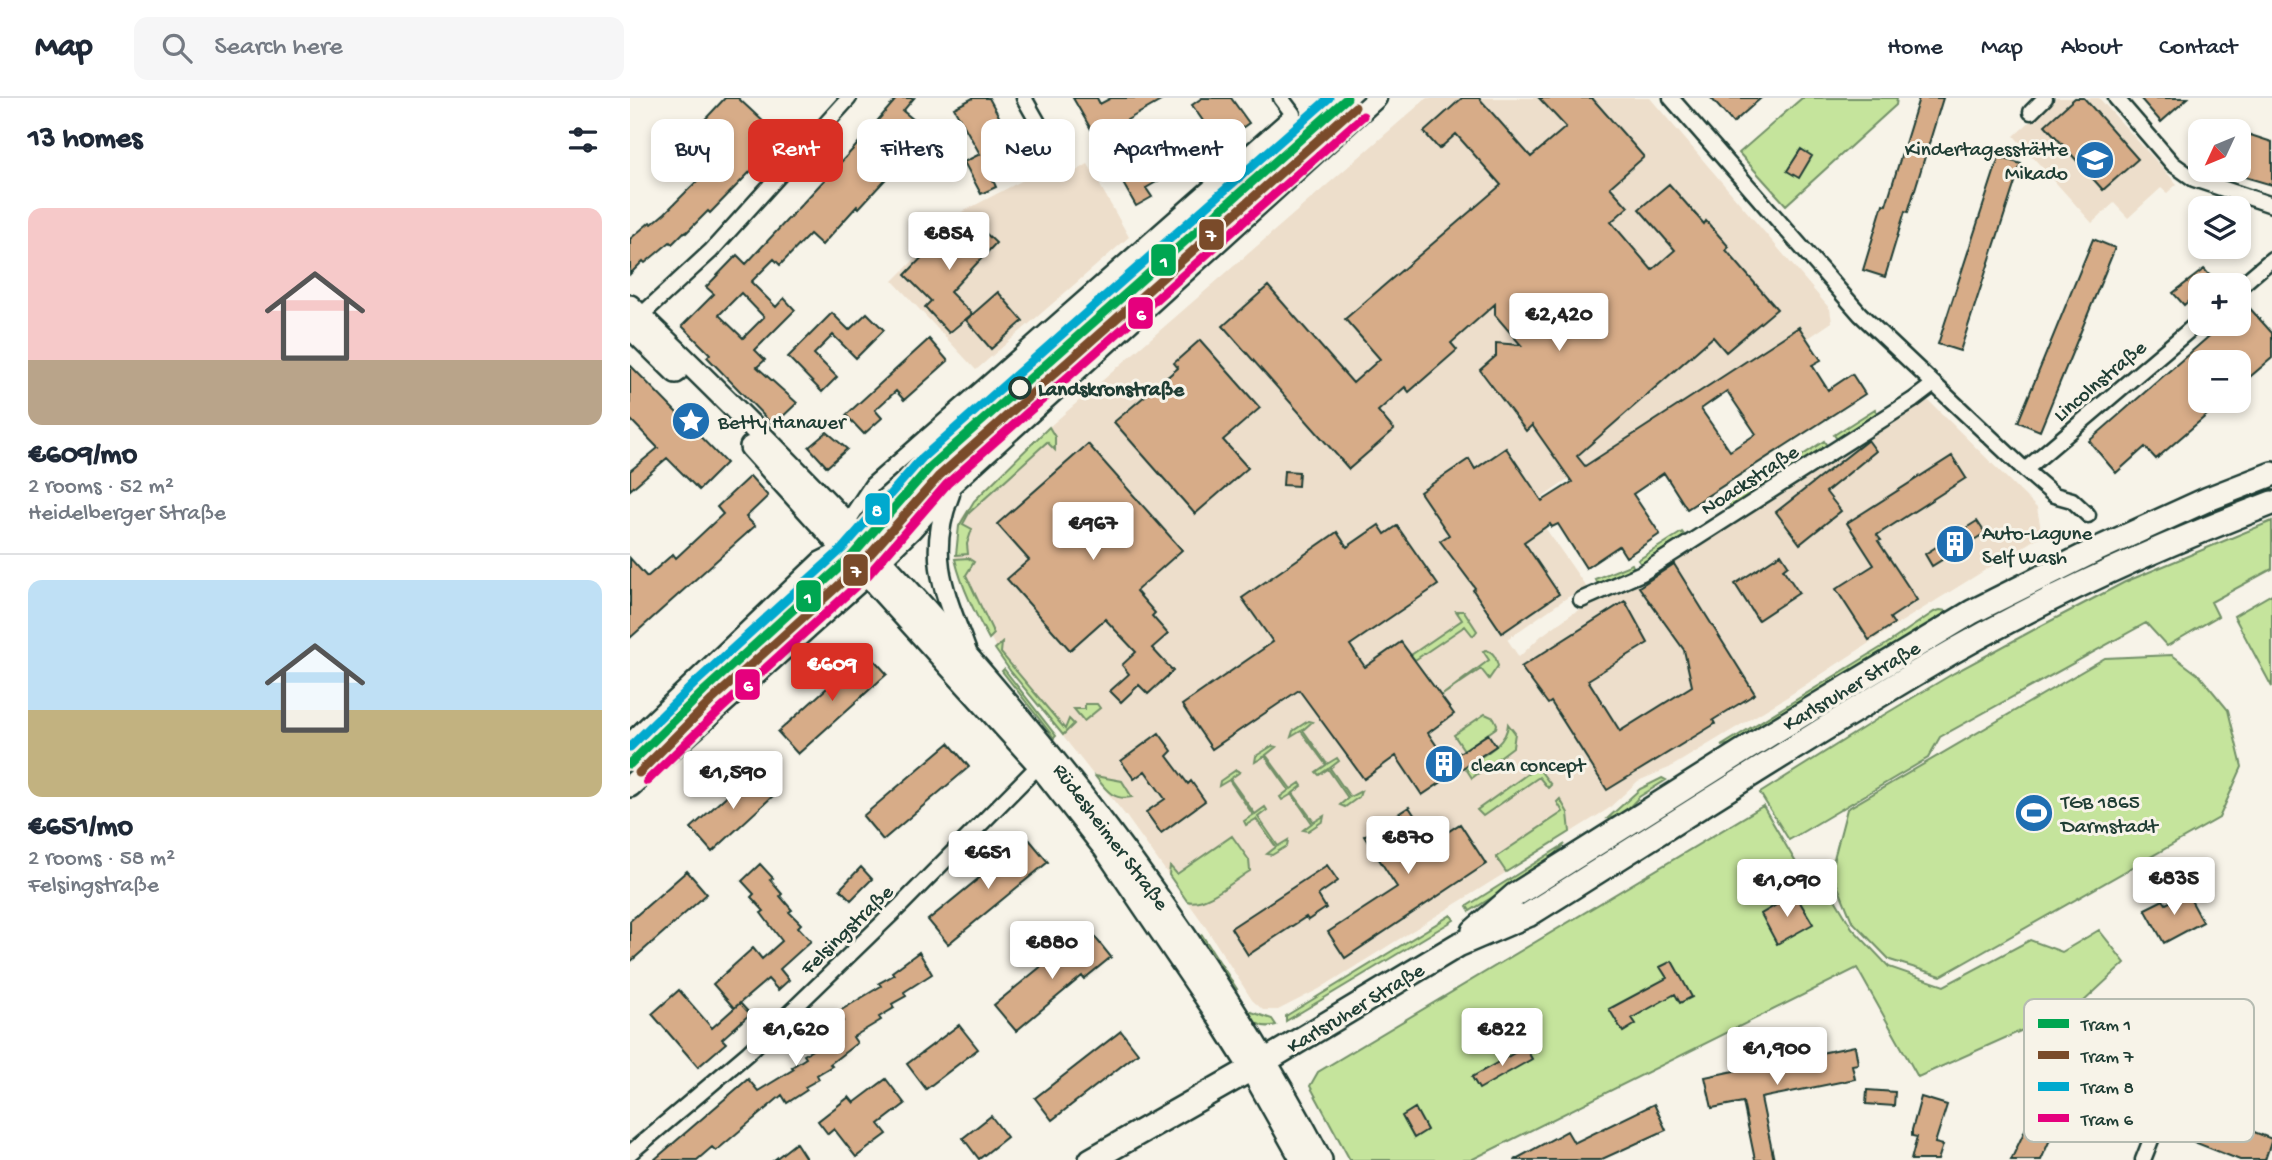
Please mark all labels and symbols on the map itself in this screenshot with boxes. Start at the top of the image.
north arrow [2188,119,2250,182]
place label: Kindertagesstätte Mikado [1905,139,2069,188]
school or university icon: Kindertagesstätte Mikado [2074,139,2116,181]
pin: €854 [908,212,990,272]
line badge: 7 [1198,218,1225,251]
text: 7 [1205,226,1217,249]
line badge: 1 [1150,243,1177,277]
text: 1 [1159,252,1168,275]
pin: €2,420 [1502,294,1616,353]
line badge: 6 [1127,296,1154,330]
text: 6 [1136,305,1146,328]
street label: Lincolnstraße [2050,336,2154,429]
marker: Landskronstraße [1009,377,1031,399]
place label: Landskronstraße [1038,379,1185,404]
place icon: Betty Hanauer [670,400,712,442]
place label: Betty Hanauer [717,412,847,437]
street label: Noackstraße [1697,440,1806,523]
line badge: 8 [864,492,891,526]
text: 8 [872,501,883,524]
pin: €967 [1052,503,1134,562]
building icon: Auto-Lagune Self Wash [1934,523,1976,565]
place label: Auto-Lagune Self Wash [1982,523,2093,572]
line badge: 7 [842,553,869,587]
text: 7 [850,562,862,585]
line badge: 1 [795,579,822,613]
text: 1 [803,588,812,611]
street label: Karlsruher Straße [1780,637,1927,739]
pin: €609 [791,644,873,703]
line badge: 6 [734,668,761,701]
text: 6 [743,676,753,699]
building icon: clean concept [1423,743,1465,785]
pin: €1,590 [676,752,790,811]
place label: clean concept [1471,755,1588,780]
street label: Rüdesheimer Straße [1046,760,1173,917]
sports icon: TGB 1865 Darmstadt [2013,792,2055,834]
place label: TGB 1865 Darmstadt [2059,792,2160,841]
pin: €870 [1367,816,1449,876]
pin: €651 [947,832,1029,891]
pin: €835 [2133,858,2215,917]
pin: €1,090 [1730,860,1844,919]
street label: Felsingstraße [796,880,901,983]
pin: €880 [1011,922,1093,981]
street label: Karlsruher Straße [1284,959,1431,1061]
legend [2024,999,2254,1142]
pin: €1,620 [739,1009,853,1068]
pin: €822 [1461,1009,1543,1068]
text: Tram 1 [2080,1015,2131,1038]
pin: €1,900 [1720,1028,1834,1087]
text: Tram 7 [2080,1047,2135,1070]
text: Tram 8 [2080,1078,2134,1101]
text: Tram 6 [2080,1110,2134,1133]

